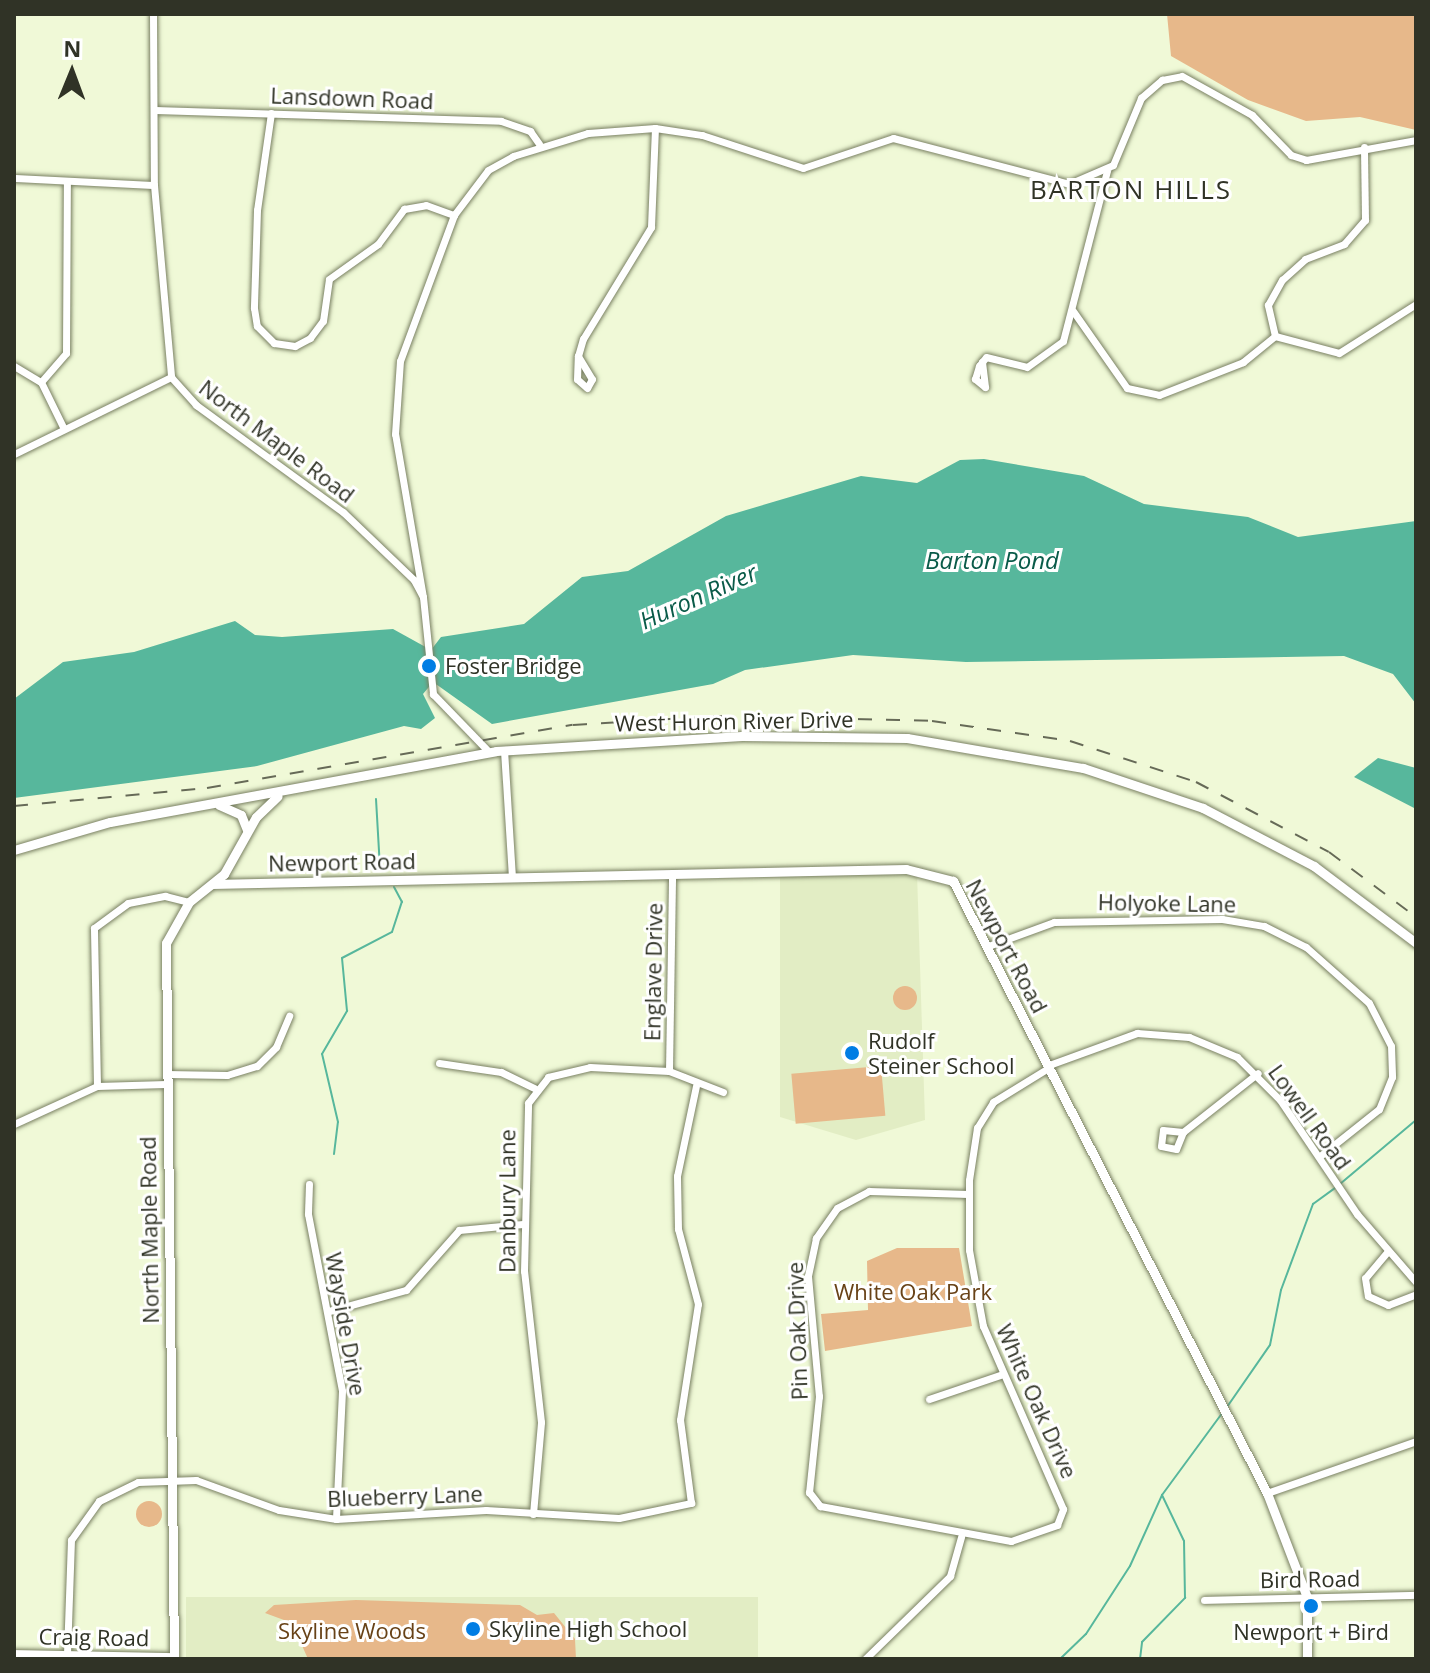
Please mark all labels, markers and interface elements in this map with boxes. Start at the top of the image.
north arrow [32,32,112,112]
text: N [63,33,82,63]
street label: Lansdown Road [270,82,434,114]
district label: BARTON HILLS [1030,174,1232,206]
street label: North Maple Road [194,374,360,508]
water label: Barton Pond [925,546,1059,574]
water label: Huron River [635,557,761,635]
place label: Foster Bridge [445,653,581,679]
marker: Foster Bridge [420,657,438,675]
street label: West Huron River Drive [614,706,854,736]
street label: Newport Road [268,848,416,876]
street label: Newport Road [961,875,1053,1017]
street label: Holyoke Lane [1098,889,1236,917]
street label: Englave Drive [639,903,667,1041]
place label: Rudolf Steiner School [868,1027,1014,1078]
marker: Rudolf Steiner School [843,1044,861,1062]
street label: Lowell Road [1263,1059,1357,1175]
street label: Danbury Lane [494,1129,520,1273]
street label: North Maple Road [134,1136,164,1324]
street label: Wayside Drive [320,1250,372,1398]
street label: Pin Oak Drive [781,1261,813,1401]
park label: White Oak Park [834,1279,992,1305]
street label: White Oak Drive [991,1320,1083,1482]
street label: Blueberry Lane [327,1480,483,1512]
street label: Bird Road [1260,1565,1360,1593]
marker: Newport + Bird [1302,1597,1320,1615]
place label: Skyline High School [489,1616,687,1642]
park label: Skyline Woods [278,1618,426,1644]
place label: Newport + Bird [1233,1619,1389,1645]
marker: Skyline High School [464,1620,482,1638]
street label: Craig Road [38,1623,150,1651]

